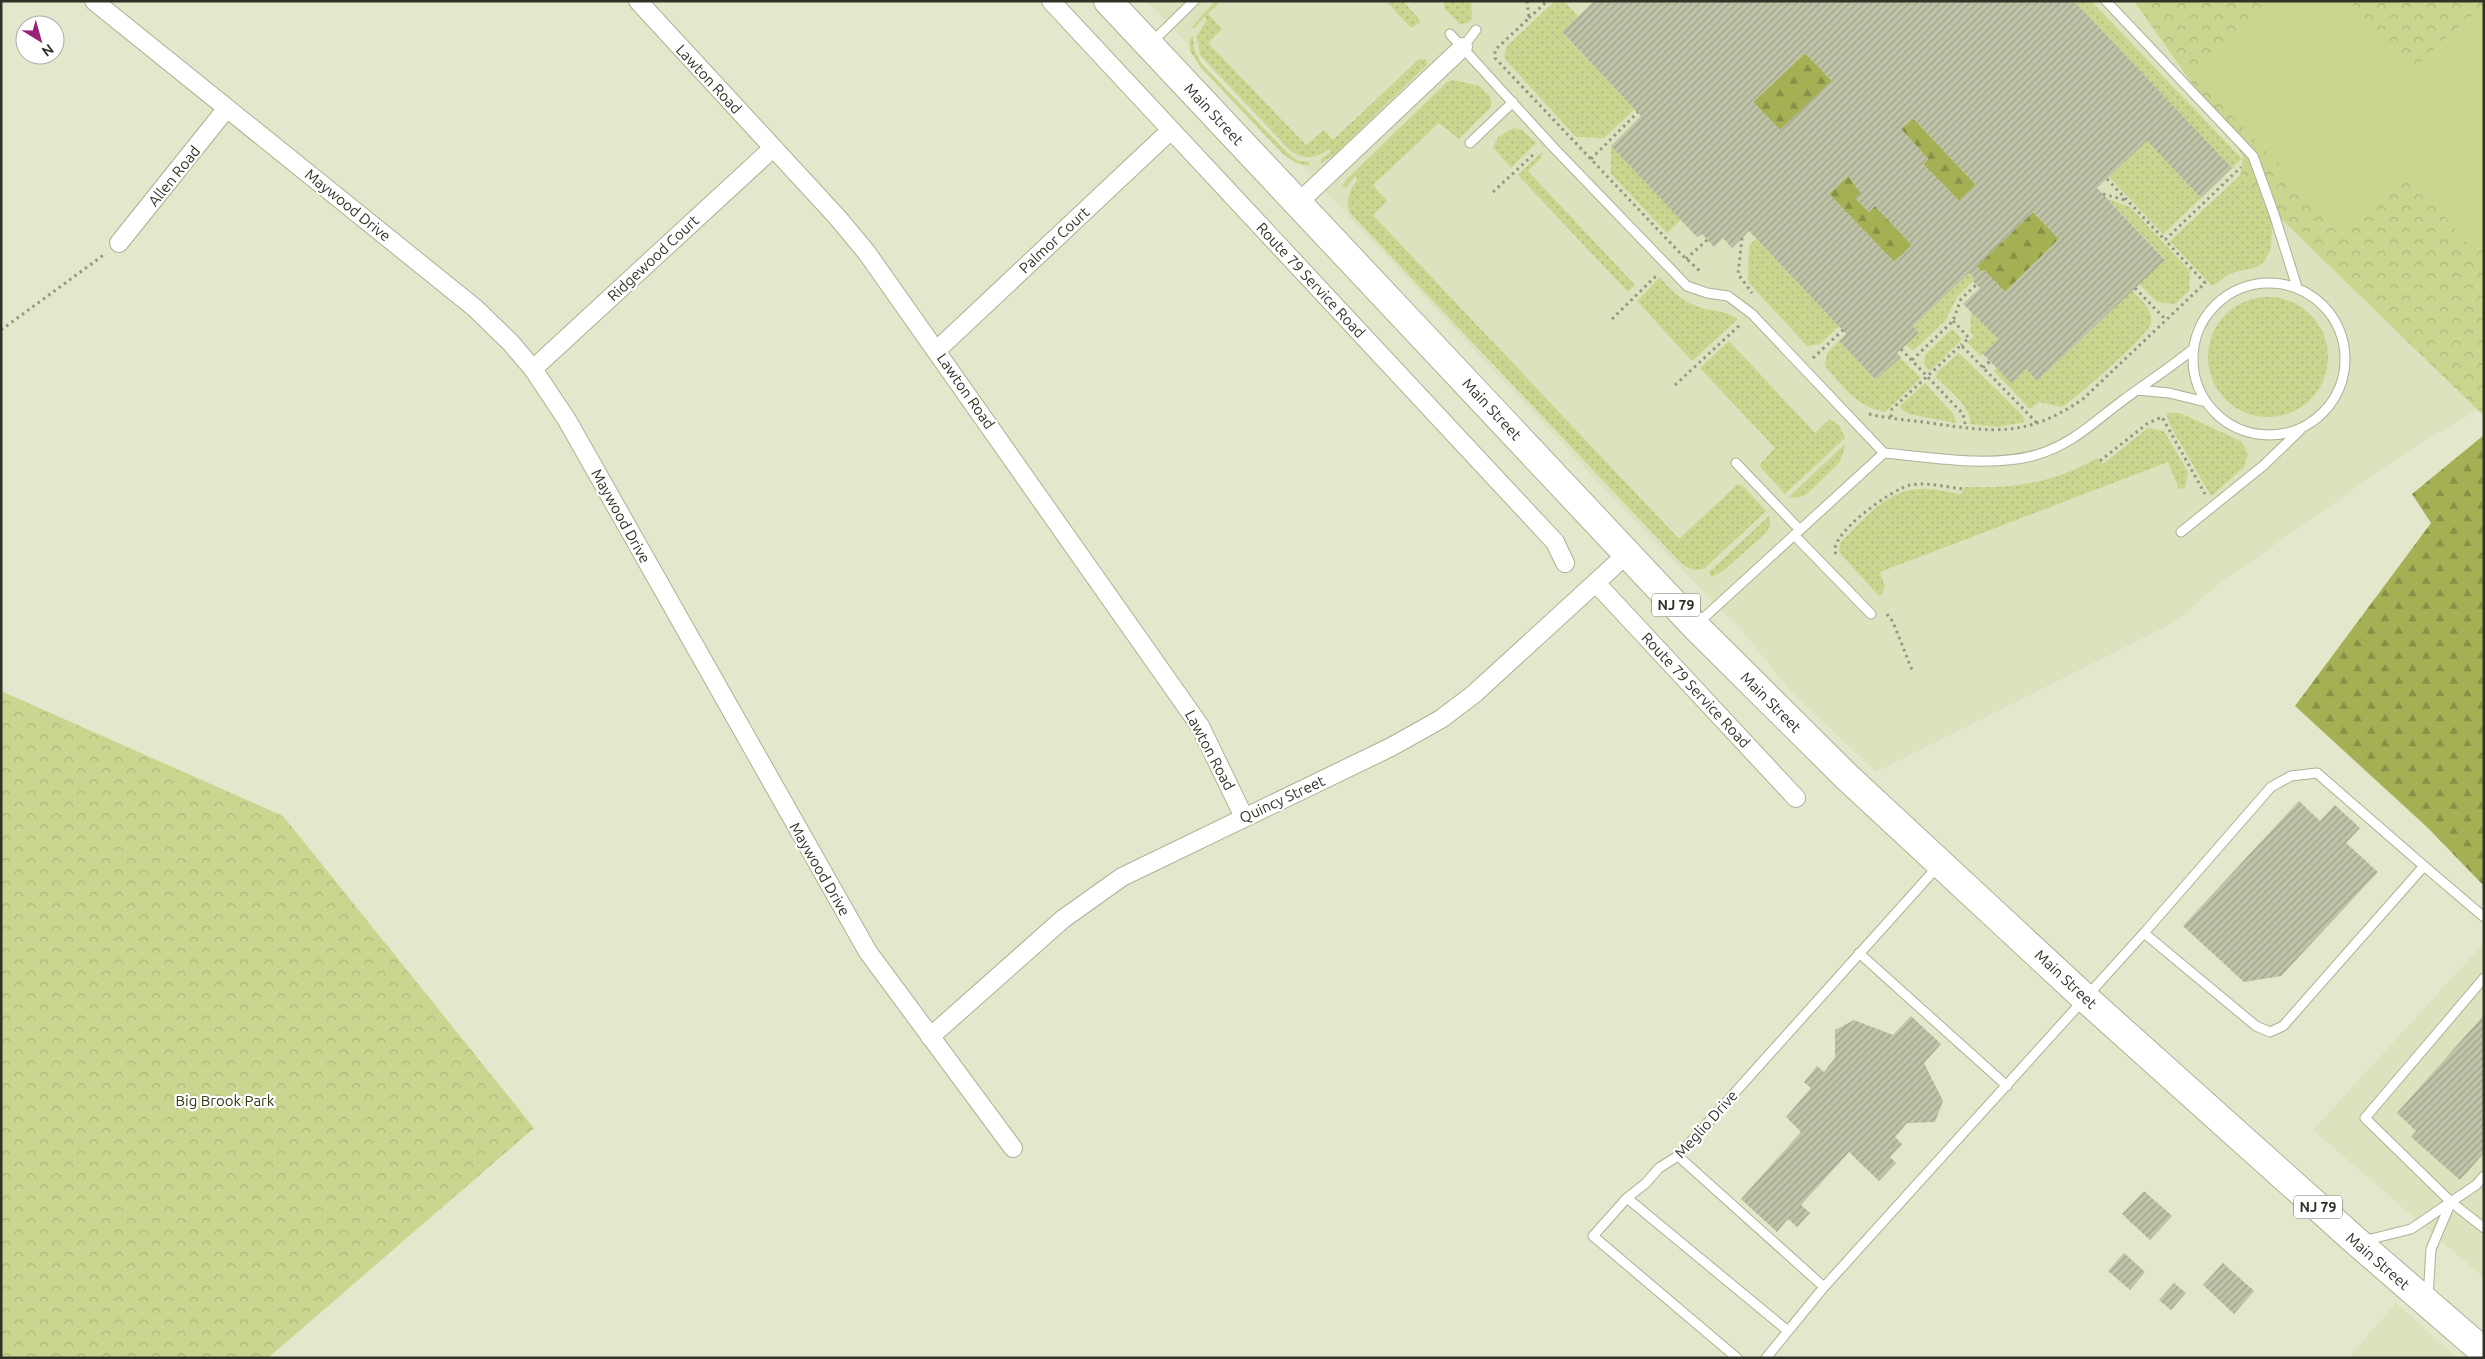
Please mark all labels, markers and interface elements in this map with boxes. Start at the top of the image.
north arrow [15,15,65,65]
text: N [39,41,57,60]
street label: Lawton Road [673,41,745,117]
street label: Main Street [1181,80,1247,148]
street label: Allen Road [145,142,203,210]
street label: Maywood Drive [302,165,394,245]
street label: Palmor Court [1016,203,1093,277]
street label: Ridgewood Court [604,211,702,305]
street label: Route 79 Service Road [1253,219,1369,341]
street label: Lawton Road [934,350,998,432]
street label: Main Street [1459,375,1525,443]
street label: Maywood Drive [588,466,654,566]
road number: NJ 79 [1652,594,1700,616]
street label: Route 79 Service Road [1638,629,1754,751]
street label: Main Street [1737,668,1805,736]
street label: Lawton Road [1182,707,1238,793]
street label: Quincy Street [1237,772,1327,826]
street label: Maywood Drive [786,819,854,919]
street label: Main Street [2032,946,2100,1012]
street label: Meglio Drive [1671,1087,1741,1161]
park label: Big Brook Park [176,1092,275,1109]
road number: NJ 79 [2294,1196,2342,1218]
street label: Main Street [2343,1229,2413,1293]

